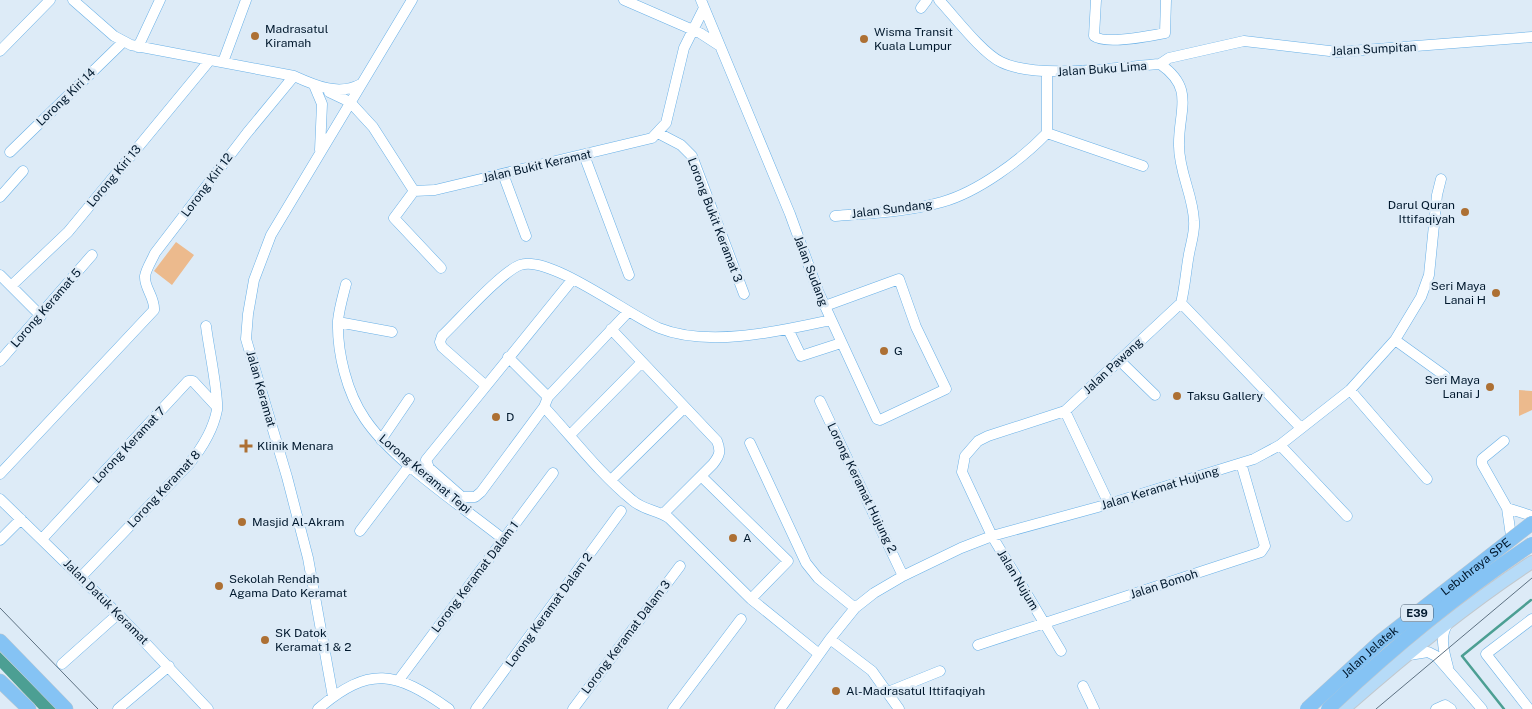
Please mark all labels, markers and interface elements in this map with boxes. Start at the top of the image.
place label: Madrasatul Kiramah [265,22,329,50]
place label: Wisma Transit Kuala Lumpur [874,25,953,53]
marker: Madrasatul Kiramah [249,30,261,42]
marker: Wisma Transit Kuala Lumpur [858,33,870,45]
street label: Jalan Sumpitan [1331,40,1417,58]
street label: Jalan Buku Lima [1057,59,1147,79]
street label: Lorong Kiri 14 [34,65,99,129]
street label: Lorong Kiri 13 [84,142,144,210]
street label: Jalan Bukit Keramat [481,147,593,185]
street label: Lorong Kiri 12 [179,150,235,220]
street label: Lorong Bukit Keramat 3 [685,156,745,284]
street label: Jalan Sundang [851,197,933,221]
place label: Darul Quran Ittifaqiyah [1388,198,1455,226]
marker: Darul Quran Ittifaqiyah [1459,206,1471,218]
street label: Jalan Sudang [791,234,831,308]
street label: Lorong Keramat 5 [8,265,84,350]
place label: Seri Maya Lanai H [1431,279,1486,307]
marker: Seri Maya Lanai H [1490,287,1502,299]
street label: Jalan Pawang [1081,335,1145,397]
place label: G [894,344,903,358]
marker: G [878,345,890,357]
street label: Jalan Keramat [243,349,279,429]
place label: Seri Maya Lanai J [1425,373,1480,401]
marker: Seri Maya Lanai J [1484,381,1496,393]
place label: Taksu Gallery [1187,389,1263,403]
marker: Taksu Gallery [1171,390,1183,402]
street label: Lorong Keramat 7 [90,404,168,486]
place label: D [506,410,514,424]
marker: D [490,411,502,423]
street label: Lorong Keramat Hujung 2 [824,421,900,555]
street label: Lorong Keramat Tepi [376,432,474,516]
marker: Klinik Menara [239,439,253,453]
place label: Klinik Menara [257,439,333,453]
street label: Lorong Keramat 8 [125,447,203,530]
street label: Jalan Keramat Hujung [1100,463,1220,513]
place label: Masjid Al-Akram [252,515,344,529]
marker: Masjid Al-Akram [236,516,248,528]
street label: Lorong Keramat Dalam 1 [429,519,521,635]
place label: A [743,531,752,545]
marker: A [727,532,739,544]
street label: Lebuhraya SPE [1438,535,1514,598]
street label: Jalan Nujum [995,547,1041,613]
street label: Lorong Keramat Dalam 2 [503,550,595,670]
street label: Jalan Datuk Keramat [61,557,152,648]
street label: Jalan Bomoh [1128,566,1200,602]
place label: Sekolah Rendah Agama Dato Keramat [229,572,347,600]
street label: Lorong Keramat Dalam 3 [579,578,673,696]
marker: Sekolah Rendah Agama Dato Keramat [213,580,225,592]
road number: E39 [1401,604,1433,622]
street label: Jalan Jelatek [1339,623,1401,681]
place label: SK Datok Keramat 1 & 2 [275,626,351,654]
marker: SK Datok Keramat 1 & 2 [259,634,271,646]
place label: Al-Madrasatul Ittifaqiyah [846,684,985,698]
marker: Al-Madrasatul Ittifaqiyah [830,685,842,697]

